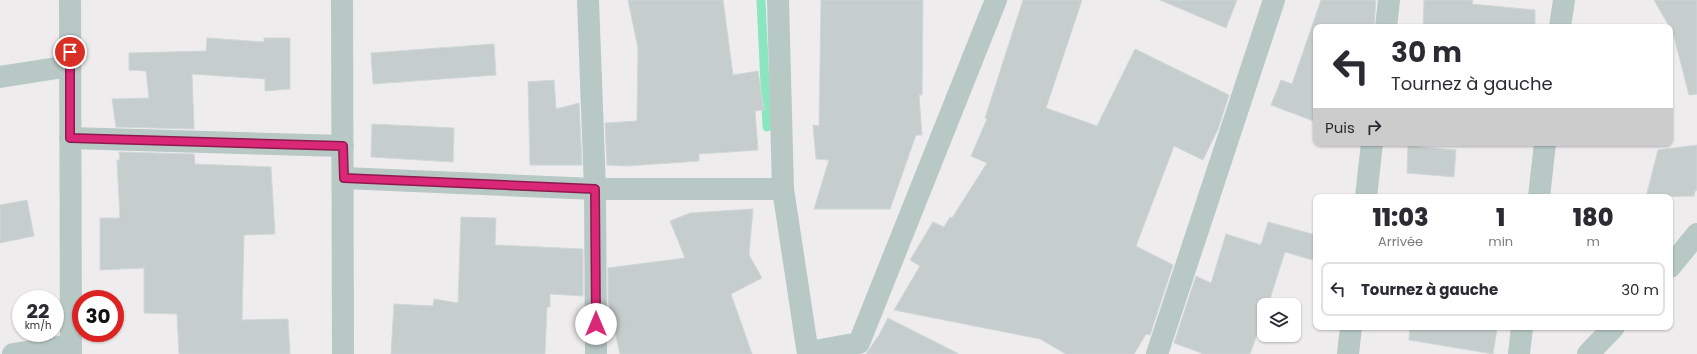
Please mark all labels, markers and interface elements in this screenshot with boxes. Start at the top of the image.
text: 30 m [1391,33,1462,72]
pin [53,35,87,69]
icon: left [1325,40,1377,92]
icon: arrive [59,41,81,63]
text: Tournez à gauche [1391,71,1553,96]
icon: right [1363,116,1385,138]
text: Puis [1325,117,1355,138]
text: 11:03 [1373,201,1429,234]
text: 1 [1496,201,1505,234]
text: 180 [1573,201,1613,234]
text: Arrivée [1378,232,1423,251]
text: min [1488,232,1513,251]
text: m [1586,232,1600,251]
icon: left [1327,278,1349,300]
text: Tournez à gauche [1361,279,1498,300]
text: 30 m [1621,279,1659,300]
speed limit sign: 30 [72,290,124,342]
text: 22 [27,297,49,325]
map controls [1257,298,1301,342]
button: layers [1257,298,1301,342]
position arrow [575,303,617,345]
text: km/h [25,318,51,333]

